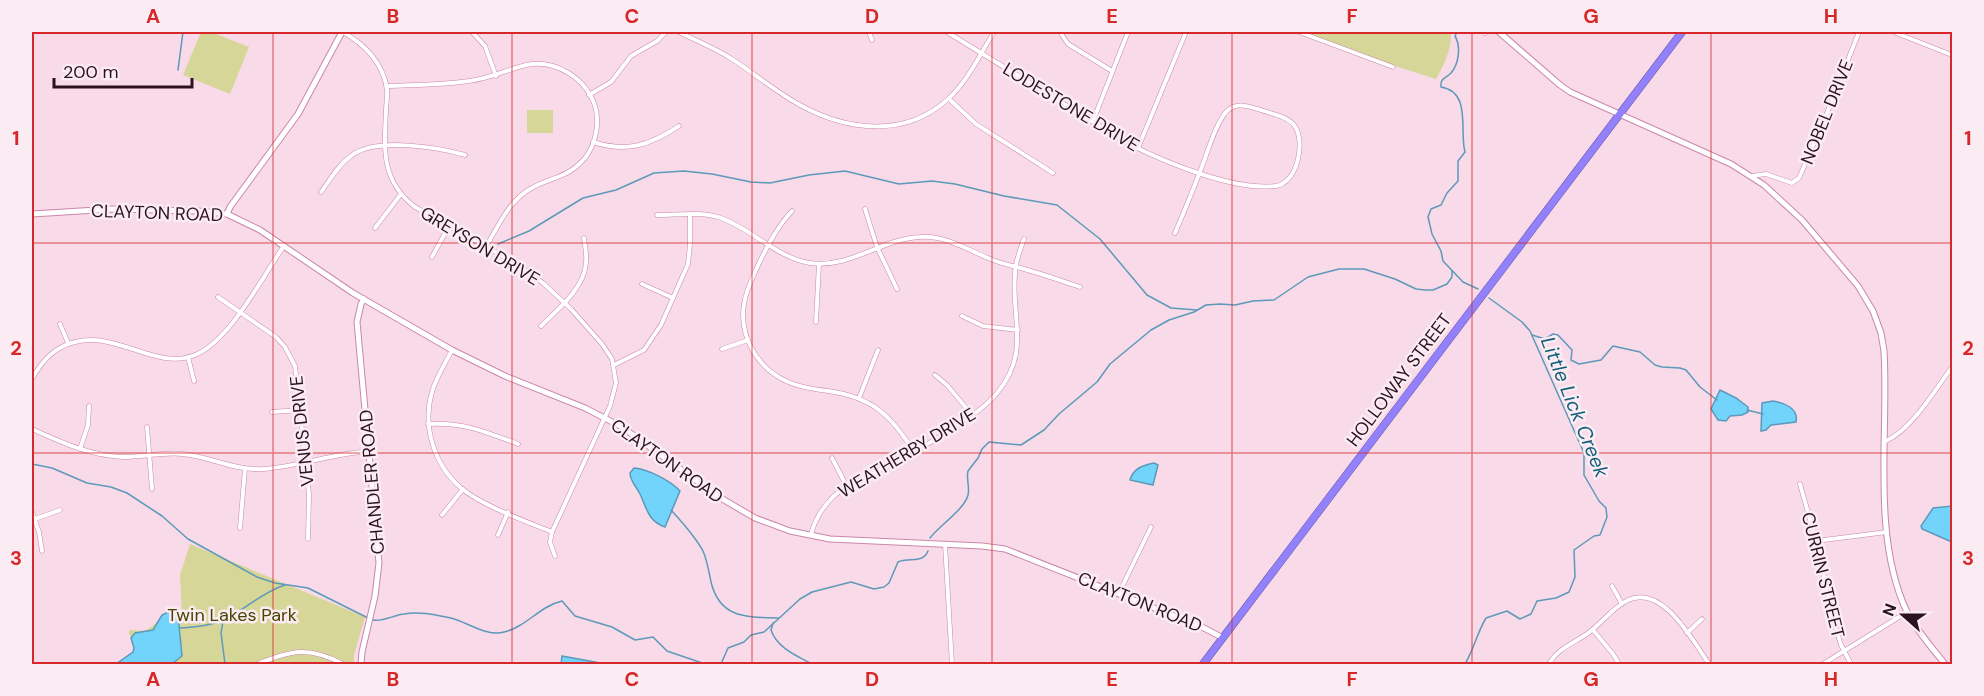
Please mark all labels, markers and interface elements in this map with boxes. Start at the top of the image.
text: A [146,3,160,29]
text: B [387,3,399,29]
text: C [625,3,639,29]
text: D [865,3,879,29]
text: E [1106,3,1118,29]
text: F [1346,3,1358,29]
text: G [1583,3,1599,29]
text: H [1824,3,1838,29]
scale bar [54,51,192,89]
street label: NOBEL DRIVE [1795,56,1859,168]
street label: LODESTONE DRIVE [998,57,1144,157]
text: 200 m [63,60,119,84]
text: 1 [12,125,20,151]
text: 1 [1964,125,1972,151]
street label: CLAYTON ROAD [91,199,223,227]
street label: GREYSON DRIVE [416,201,544,291]
street label: HOLLOWAY STREET [1341,309,1457,451]
water label: Little Lick Creek [1535,333,1615,482]
text: 2 [10,335,22,361]
text: 2 [1962,335,1974,361]
street label: VENUS DRIVE [284,374,320,488]
street label: WEATHERBY DRIVE [834,402,980,504]
street label: CHANDLER ROAD [354,409,390,555]
street label: CLAYTON ROAD [606,413,728,509]
street label: CURRIN STREET [1796,510,1850,640]
text: 3 [10,545,22,571]
text: 3 [1962,545,1974,571]
street label: CLAYTON ROAD [1074,566,1206,638]
north arrow [1873,585,1933,645]
text: N [1878,601,1901,619]
park label: Twin Lakes Park [167,603,297,627]
text: A [146,666,160,692]
text: B [387,666,399,692]
text: C [625,666,639,692]
text: D [865,666,879,692]
text: E [1106,666,1118,692]
text: F [1346,666,1358,692]
text: G [1583,666,1599,692]
text: H [1824,666,1838,692]

